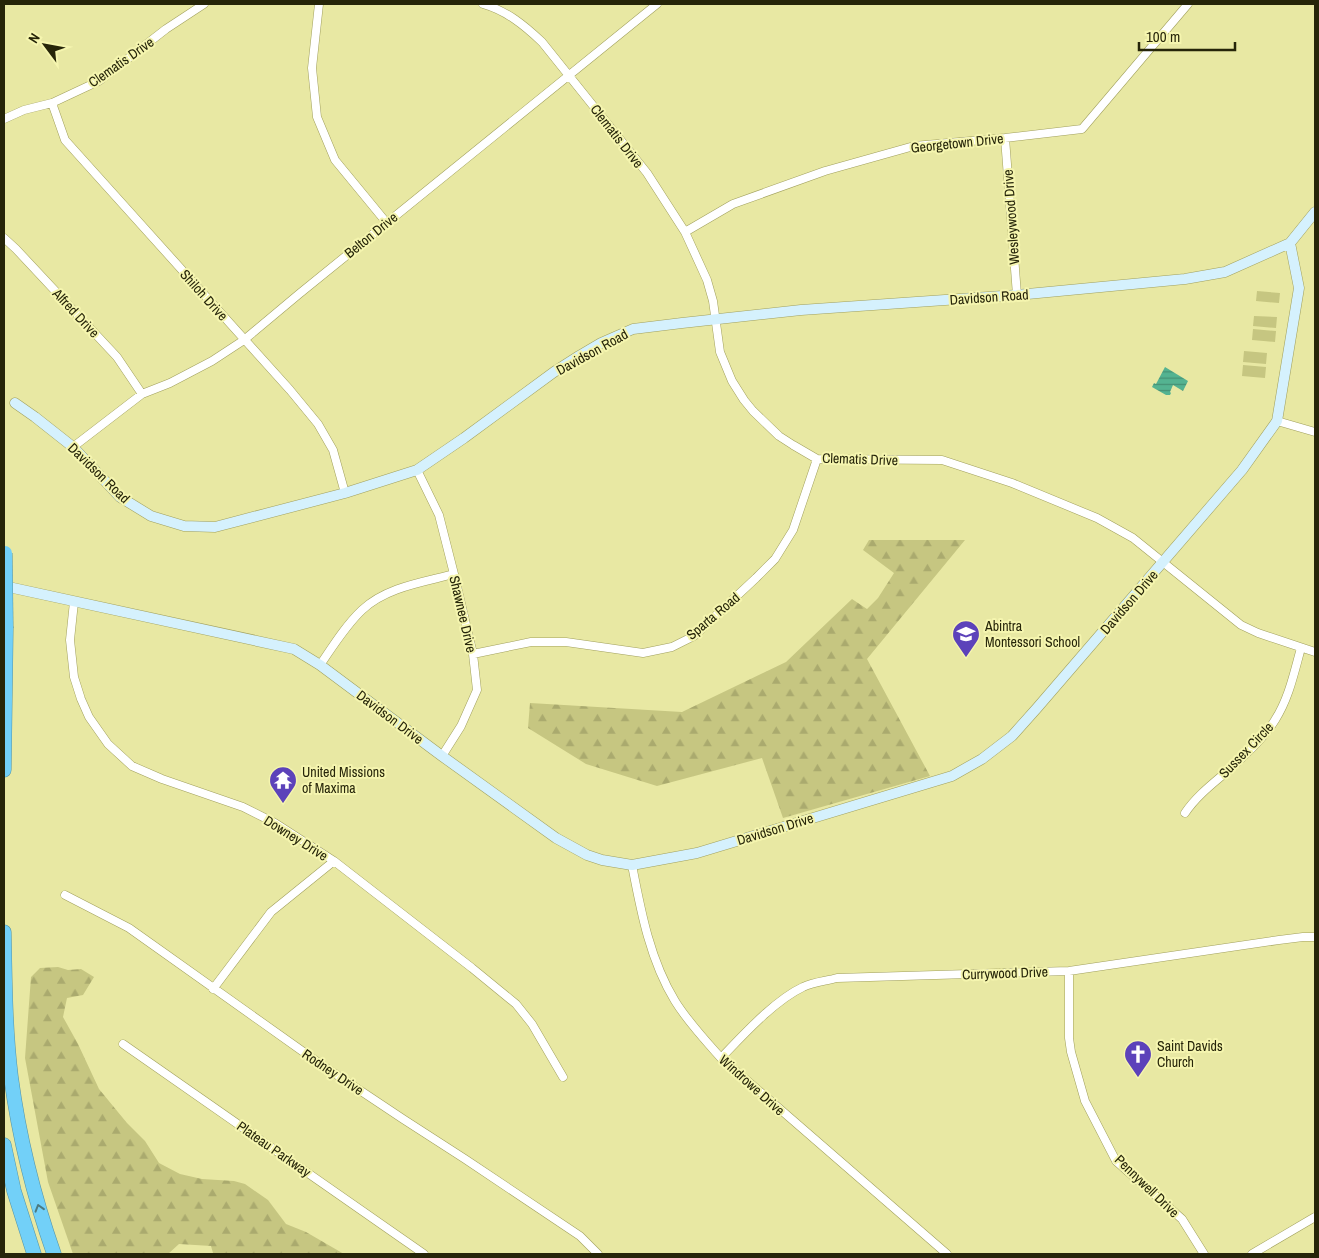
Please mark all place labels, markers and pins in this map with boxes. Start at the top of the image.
place label: Abintra Montessori School [984,617,1080,651]
school or university icon: Abintra Montessori School [951,619,981,658]
place label: United Missions of Maxima [302,763,385,797]
temple icon: United Missions of Maxima [268,765,298,804]
place label: Saint Davids Church [1157,1037,1223,1071]
church icon: Saint Davids Church [1123,1039,1153,1078]

